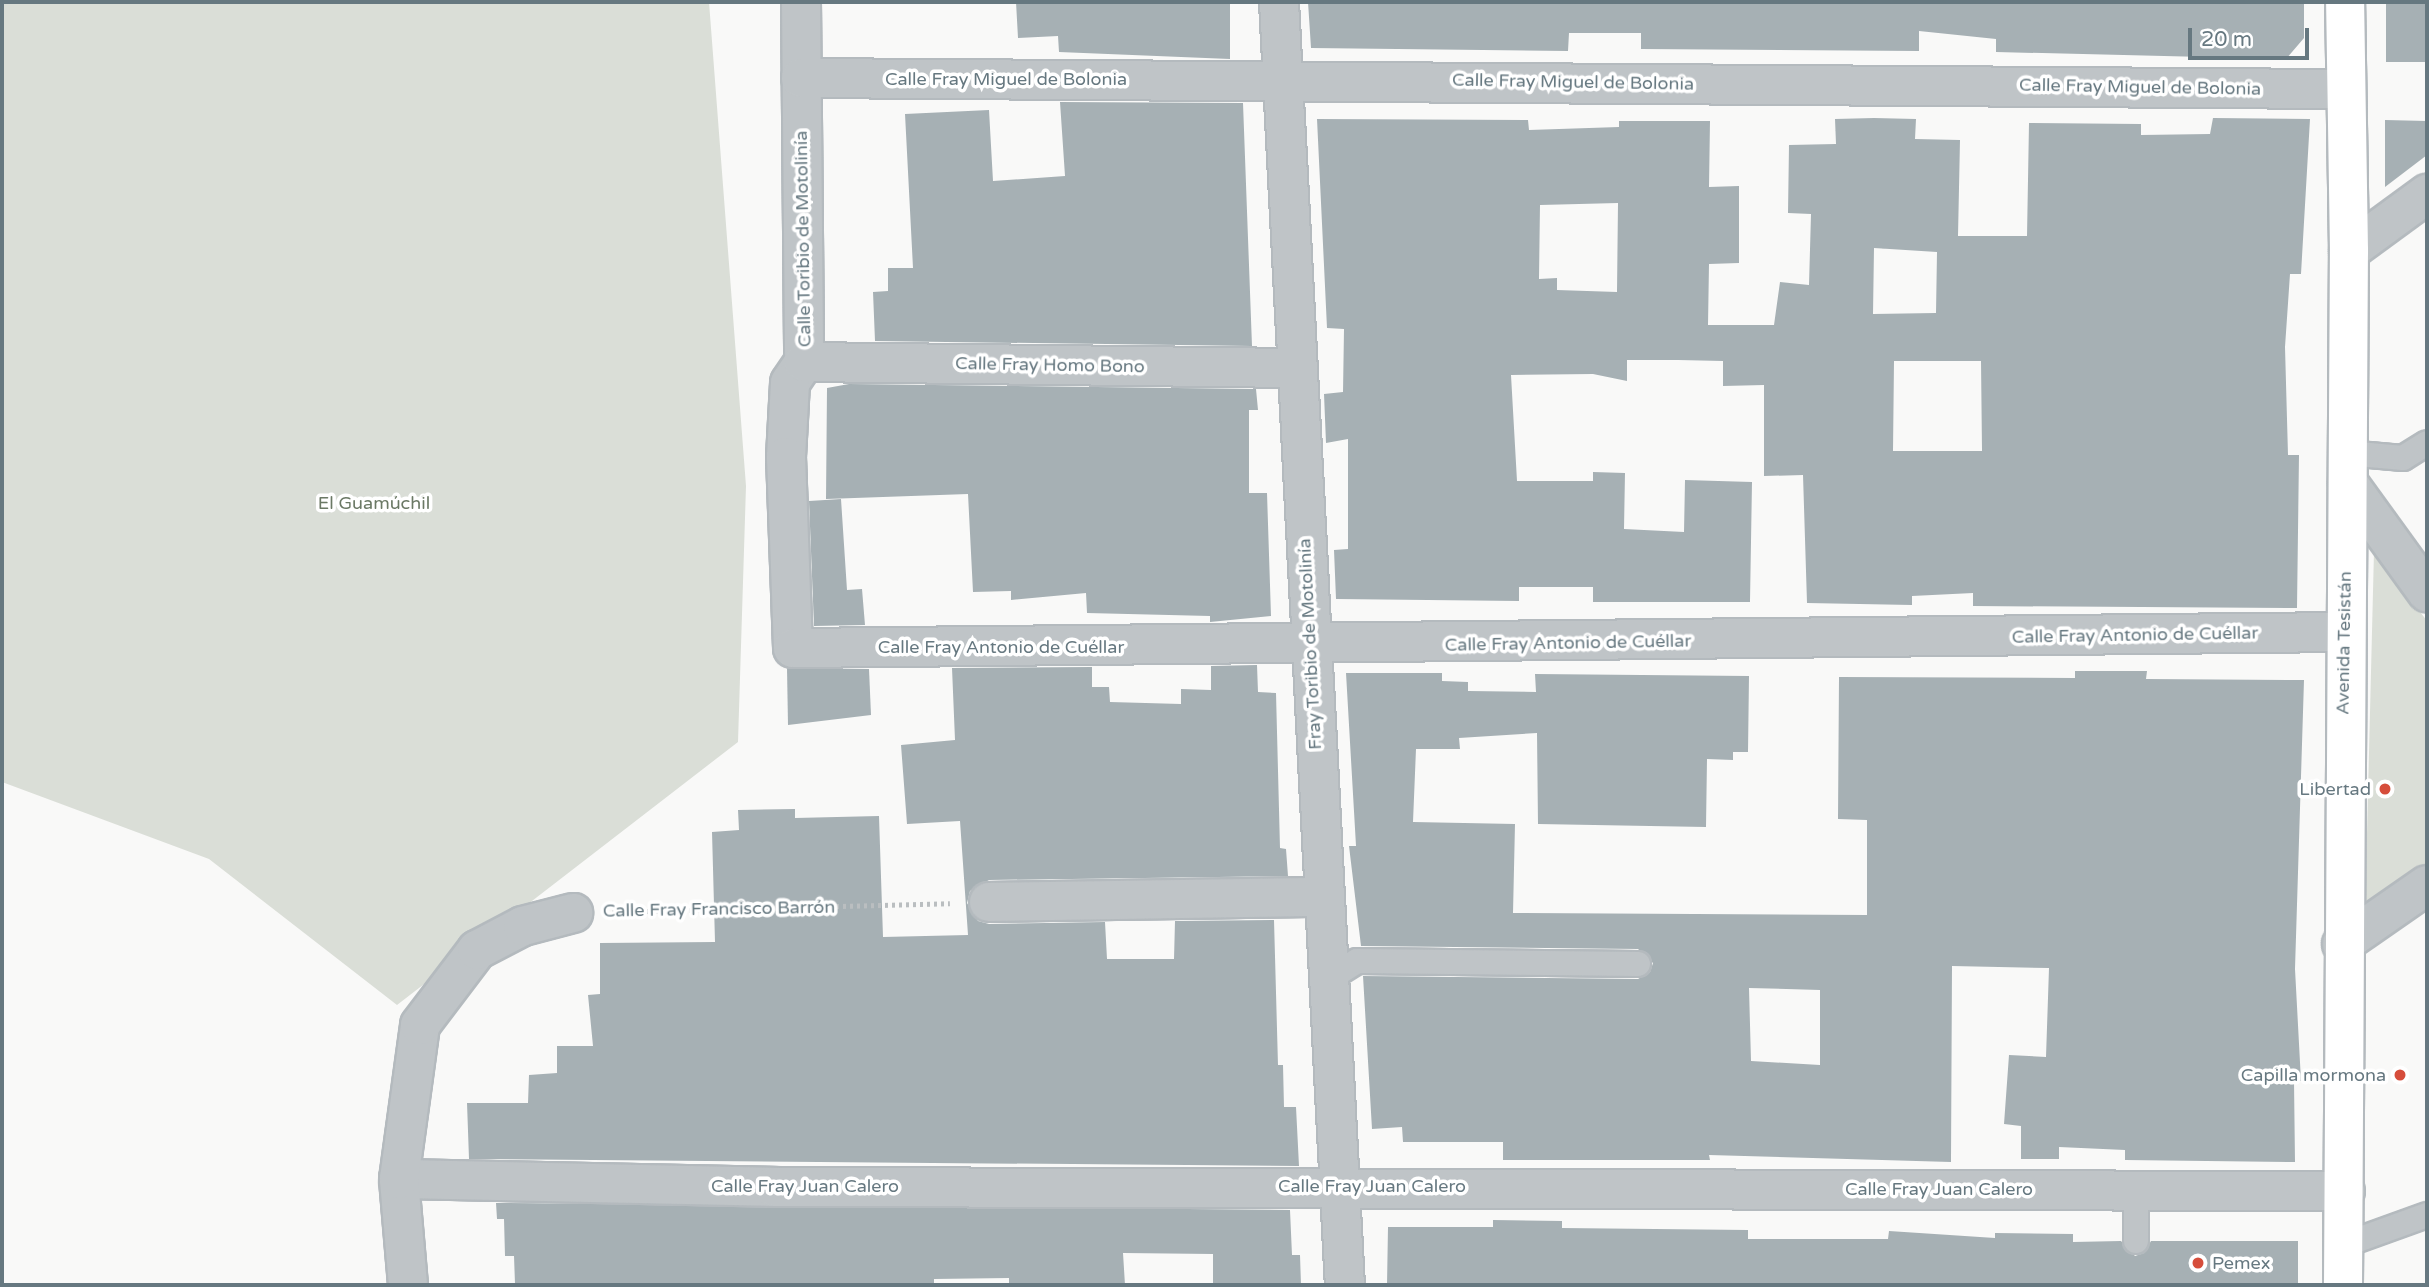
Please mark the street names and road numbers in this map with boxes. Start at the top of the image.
street label: Calle Fray Miguel de Bolonia [885,68,1127,90]
street label: Calle Fray Miguel de Bolonia [1452,69,1694,95]
street label: Calle Fray Miguel de Bolonia [2019,74,2261,100]
street label: Calle Toribio de Motolinía [790,131,816,347]
street label: Calle Fray Homo Bono [955,353,1145,377]
street label: Fray Toribio de Motolinía [1294,538,1326,750]
street label: Avenida Tesistán [2332,571,2356,715]
street label: Calle Fray Antonio de Cuéllar [2012,622,2258,648]
street label: Calle Fray Antonio de Cuéllar [1445,630,1691,656]
street label: Calle Fray Antonio de Cuéllar [878,636,1124,658]
street label: Calle Fray Francisco Barrón [603,896,835,922]
street label: Calle Fray Juan Calero [711,1175,899,1197]
street label: Calle Fray Juan Calero [1278,1175,1466,1197]
street label: Calle Fray Juan Calero [1845,1178,2033,1200]

